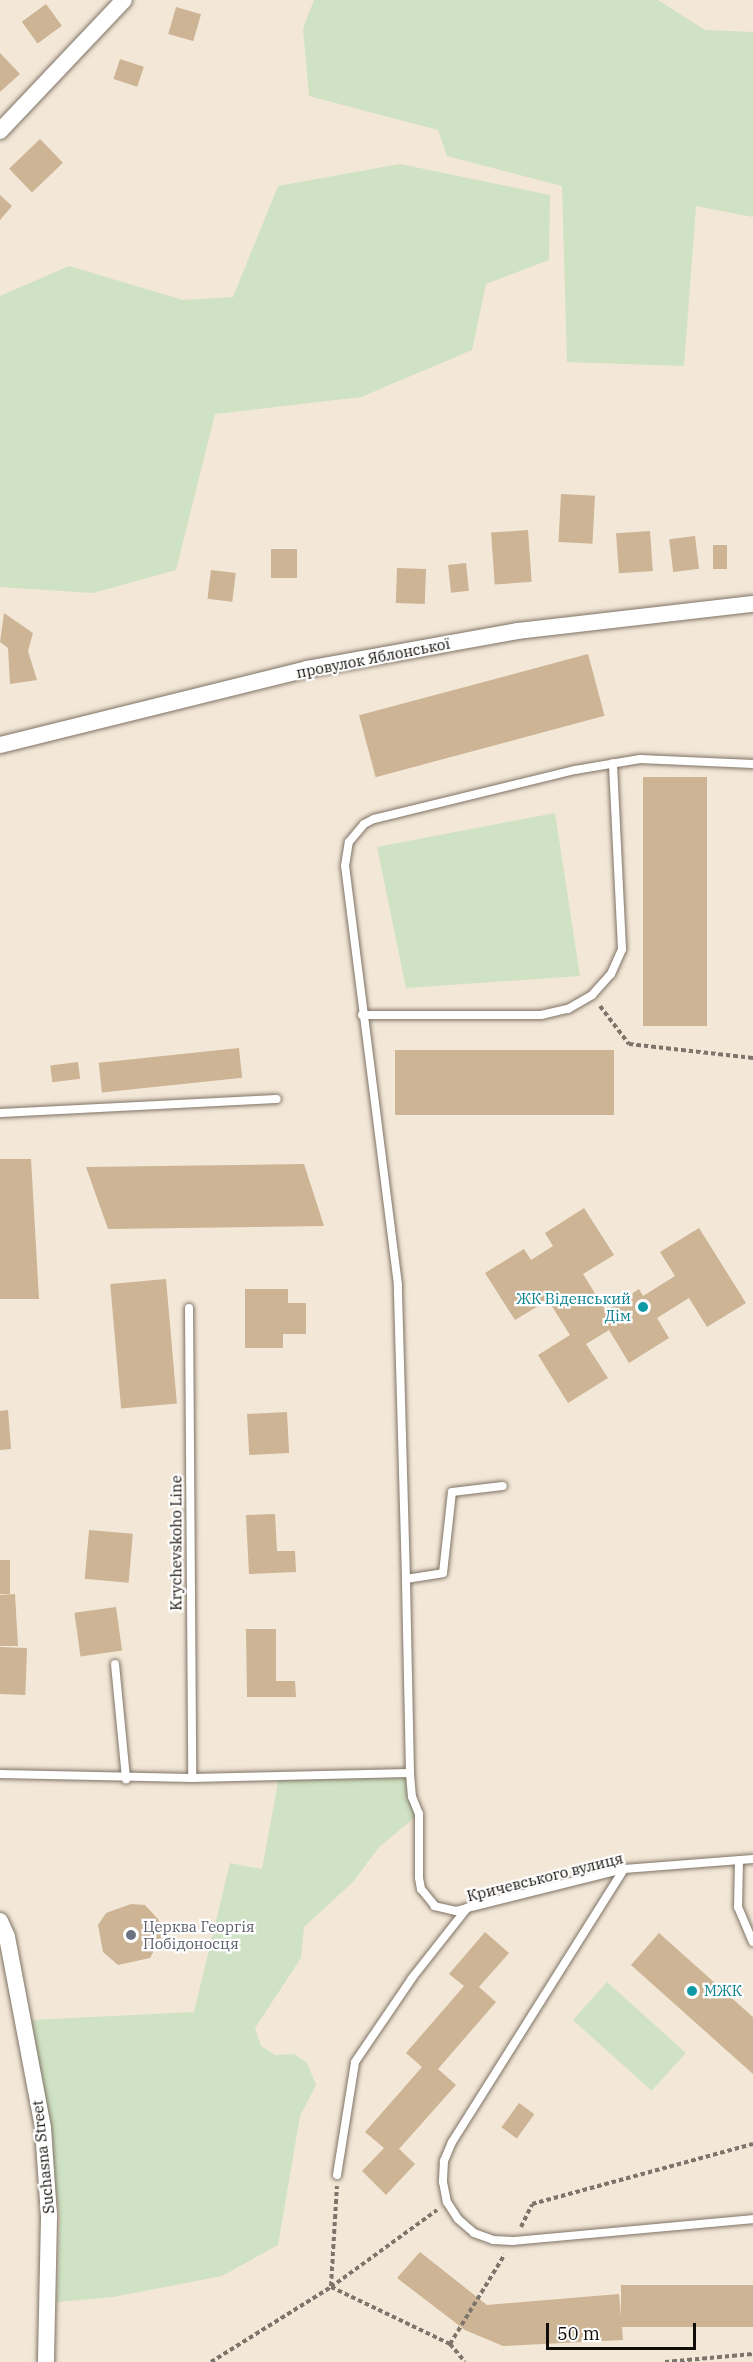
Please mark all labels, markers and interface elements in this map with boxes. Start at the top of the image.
street label: провулок Яблонської [295,634,451,682]
place label: ЖК Віденський Дім [516,1289,631,1324]
marker: ЖК Віденський Дім [636,1300,650,1314]
street label: Krychevskoho Line [167,1475,185,1611]
street label: Кричевського вулиця [465,1849,625,1905]
place label: Церква Георгія Побідоносця [143,1917,255,1952]
marker: Церква Георгія Побідоносця [124,1928,138,1942]
place label: МЖК [704,1982,742,2000]
marker: МЖК [685,1984,699,1998]
street label: Suchasna Street [28,2099,58,2215]
scale bar [549,2311,699,2349]
text: 50 m [557,2322,600,2345]

